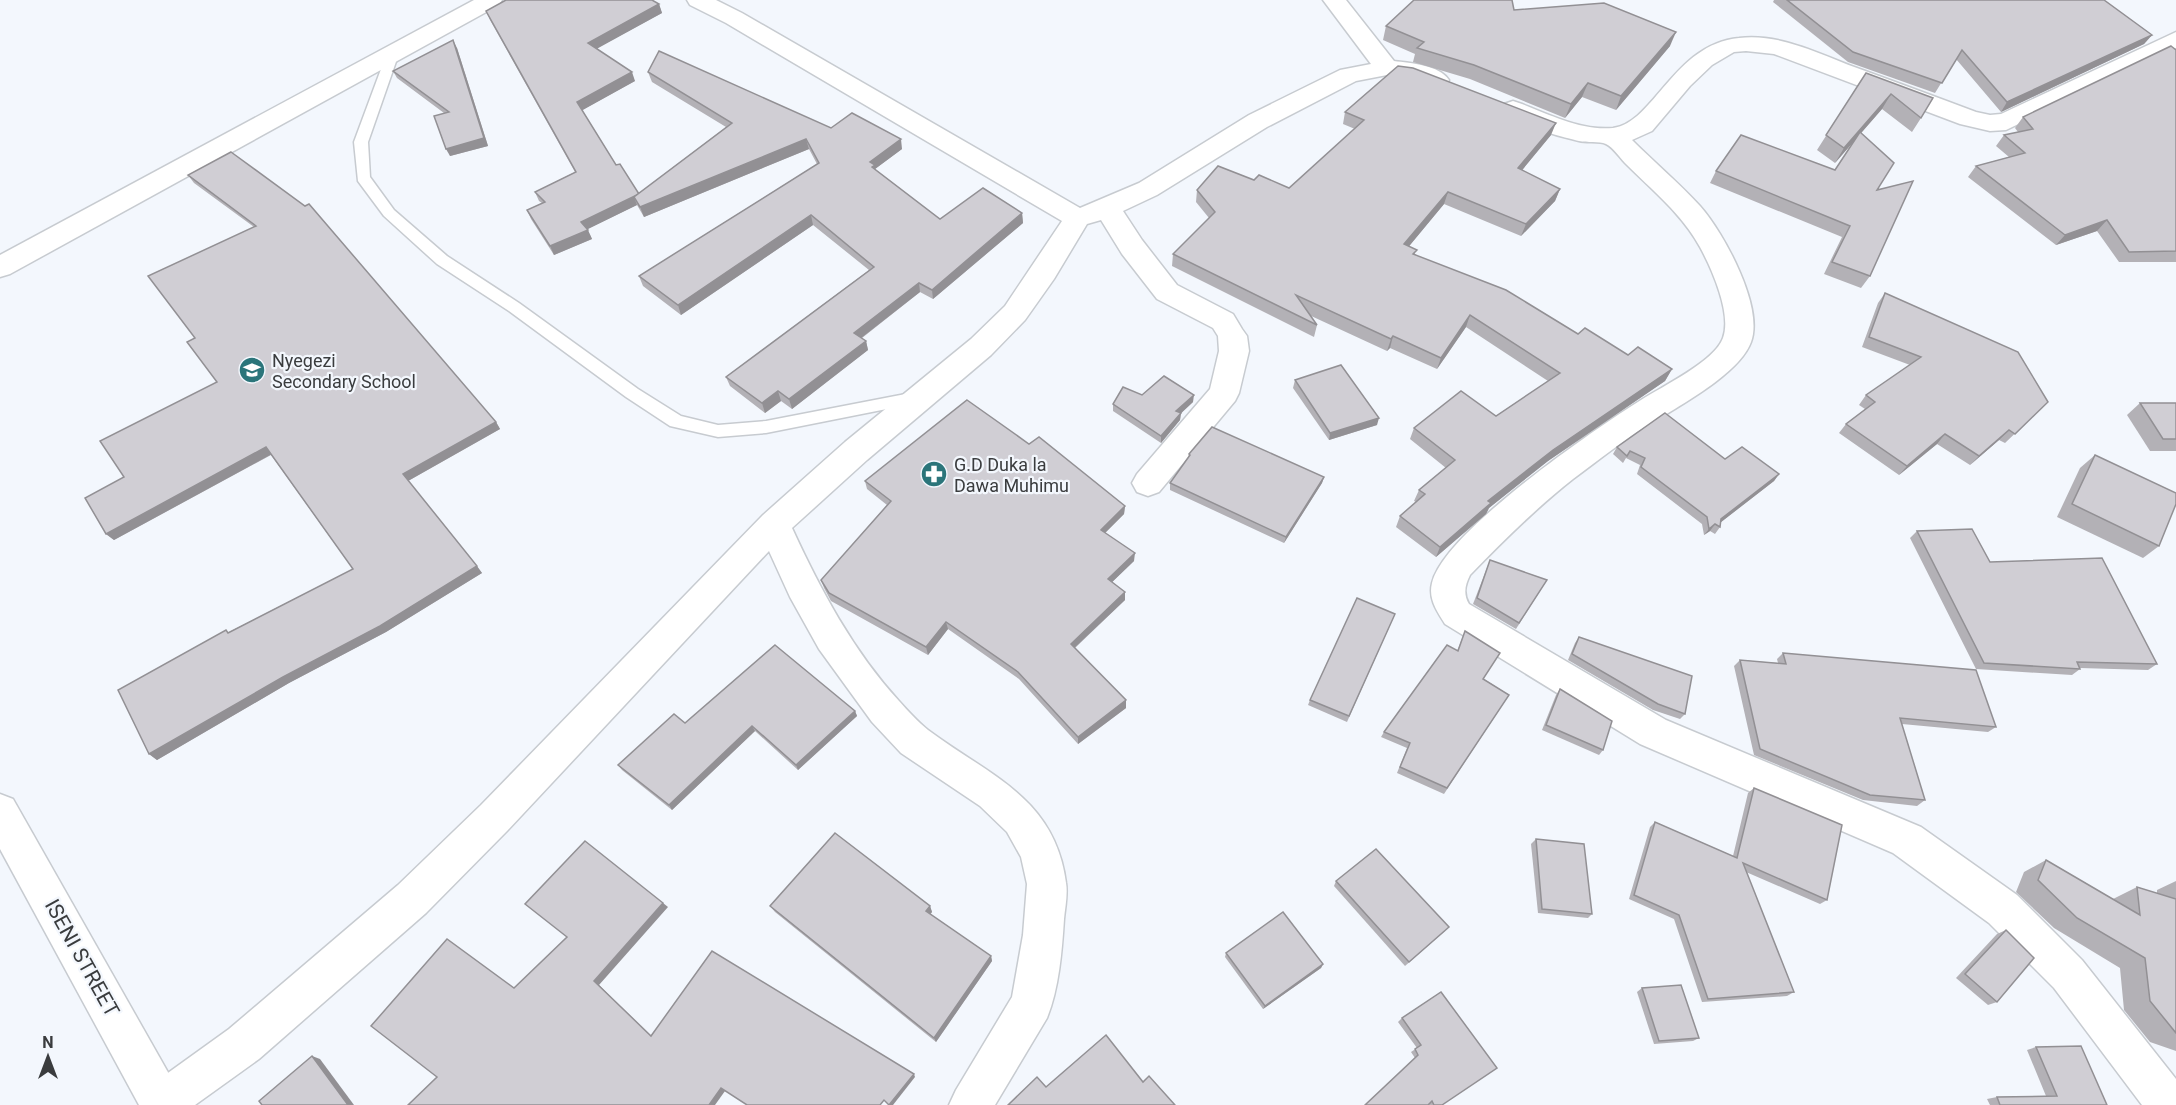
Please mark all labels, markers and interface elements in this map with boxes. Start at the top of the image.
place label: Nyegezi Secondary School [272,350,416,392]
school or university icon: Nyegezi Secondary School [237,355,267,385]
place label: G.D Duka la Dawa Muhimu [954,454,1069,496]
pharmacy icon: G.D Duka la Dawa Muhimu [919,459,949,489]
street label: ISENI STREET [40,895,124,1021]
north arrow [18,1027,78,1087]
text: N [42,1033,54,1052]

